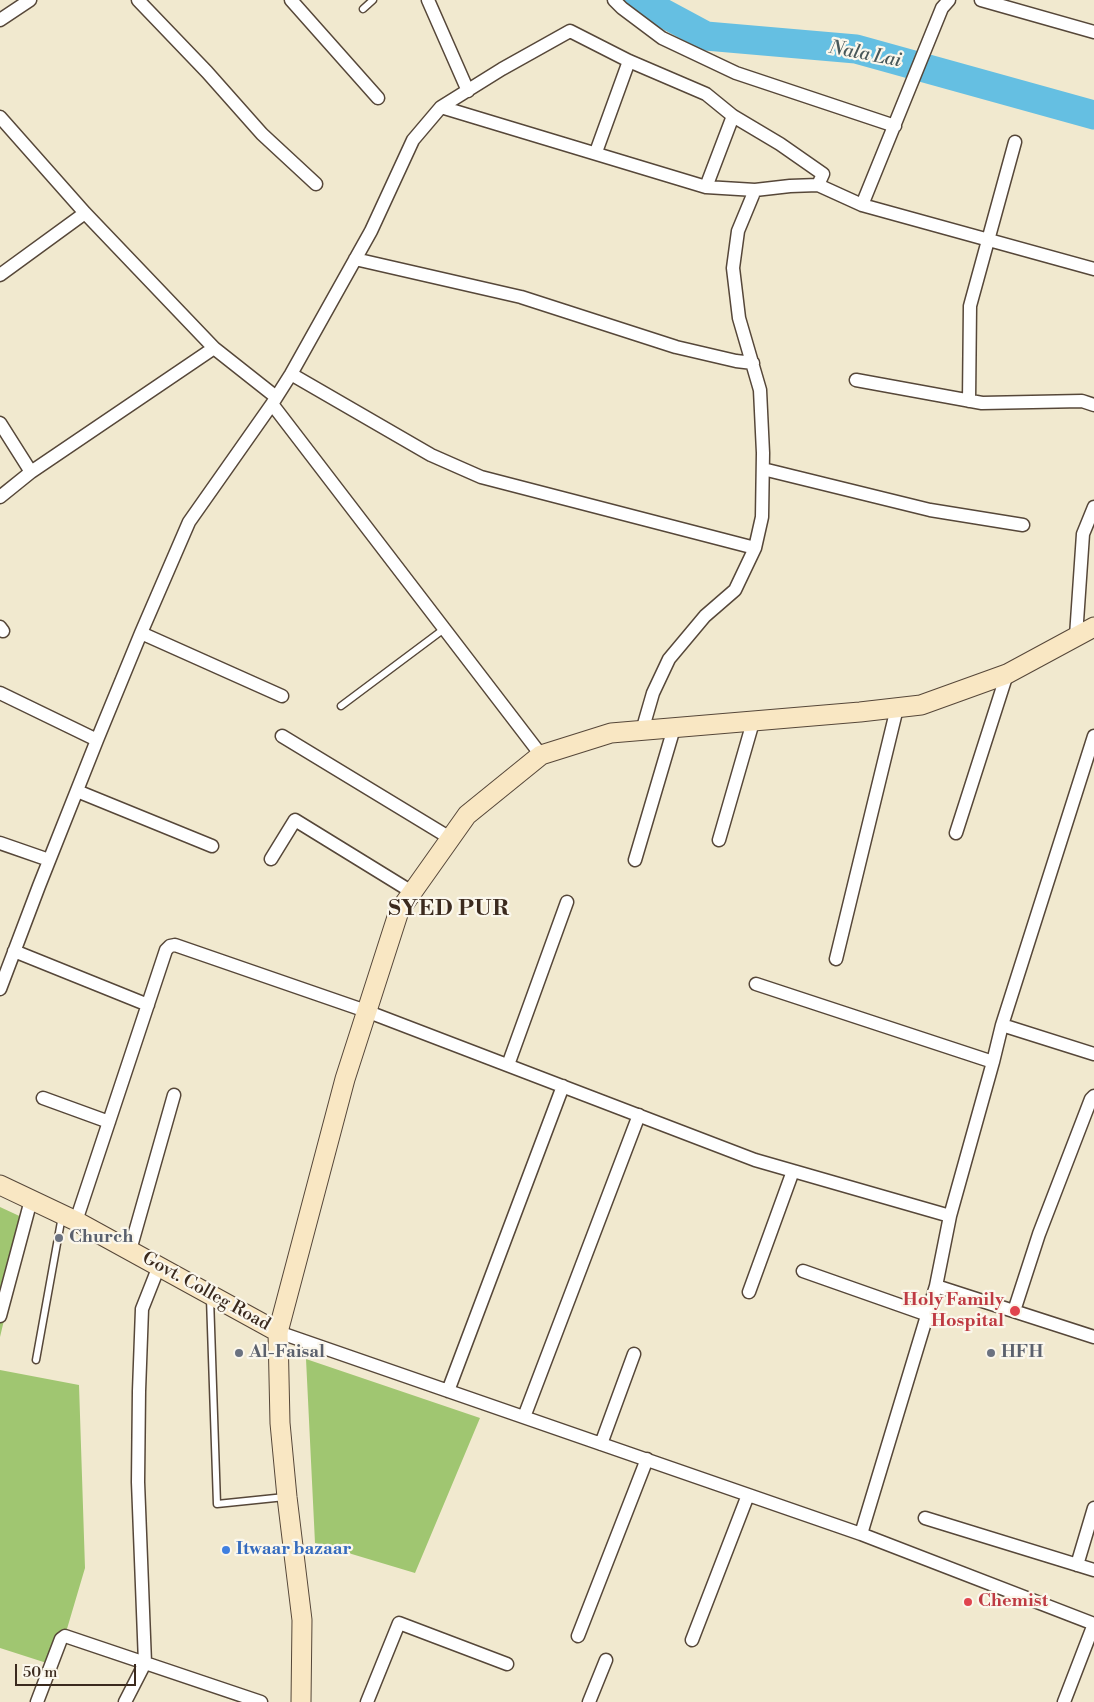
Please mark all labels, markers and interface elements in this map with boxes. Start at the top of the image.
water label: Nala Lai [827,37,903,73]
district label: SYED PUR [387,897,511,923]
place label: Church [69,1227,133,1249]
marker: Church [53,1232,65,1244]
street label: Govt. Colleg Road [138,1248,274,1336]
place label: Holy Family Hospital [903,1290,1004,1332]
marker: Holy Family Hospital [1008,1304,1022,1318]
place label: Al-Faisal [249,1342,325,1364]
place label: HFH [1001,1342,1043,1364]
marker: Al-Faisal [233,1347,245,1359]
marker: HFH [985,1347,997,1359]
place label: Itwaar bazaar [236,1539,352,1561]
marker: Itwaar bazaar [220,1544,232,1556]
place label: Chemist [978,1591,1048,1613]
marker: Chemist [962,1596,974,1608]
scale bar [18,1654,139,1686]
text: 50 m [23,1663,57,1682]

